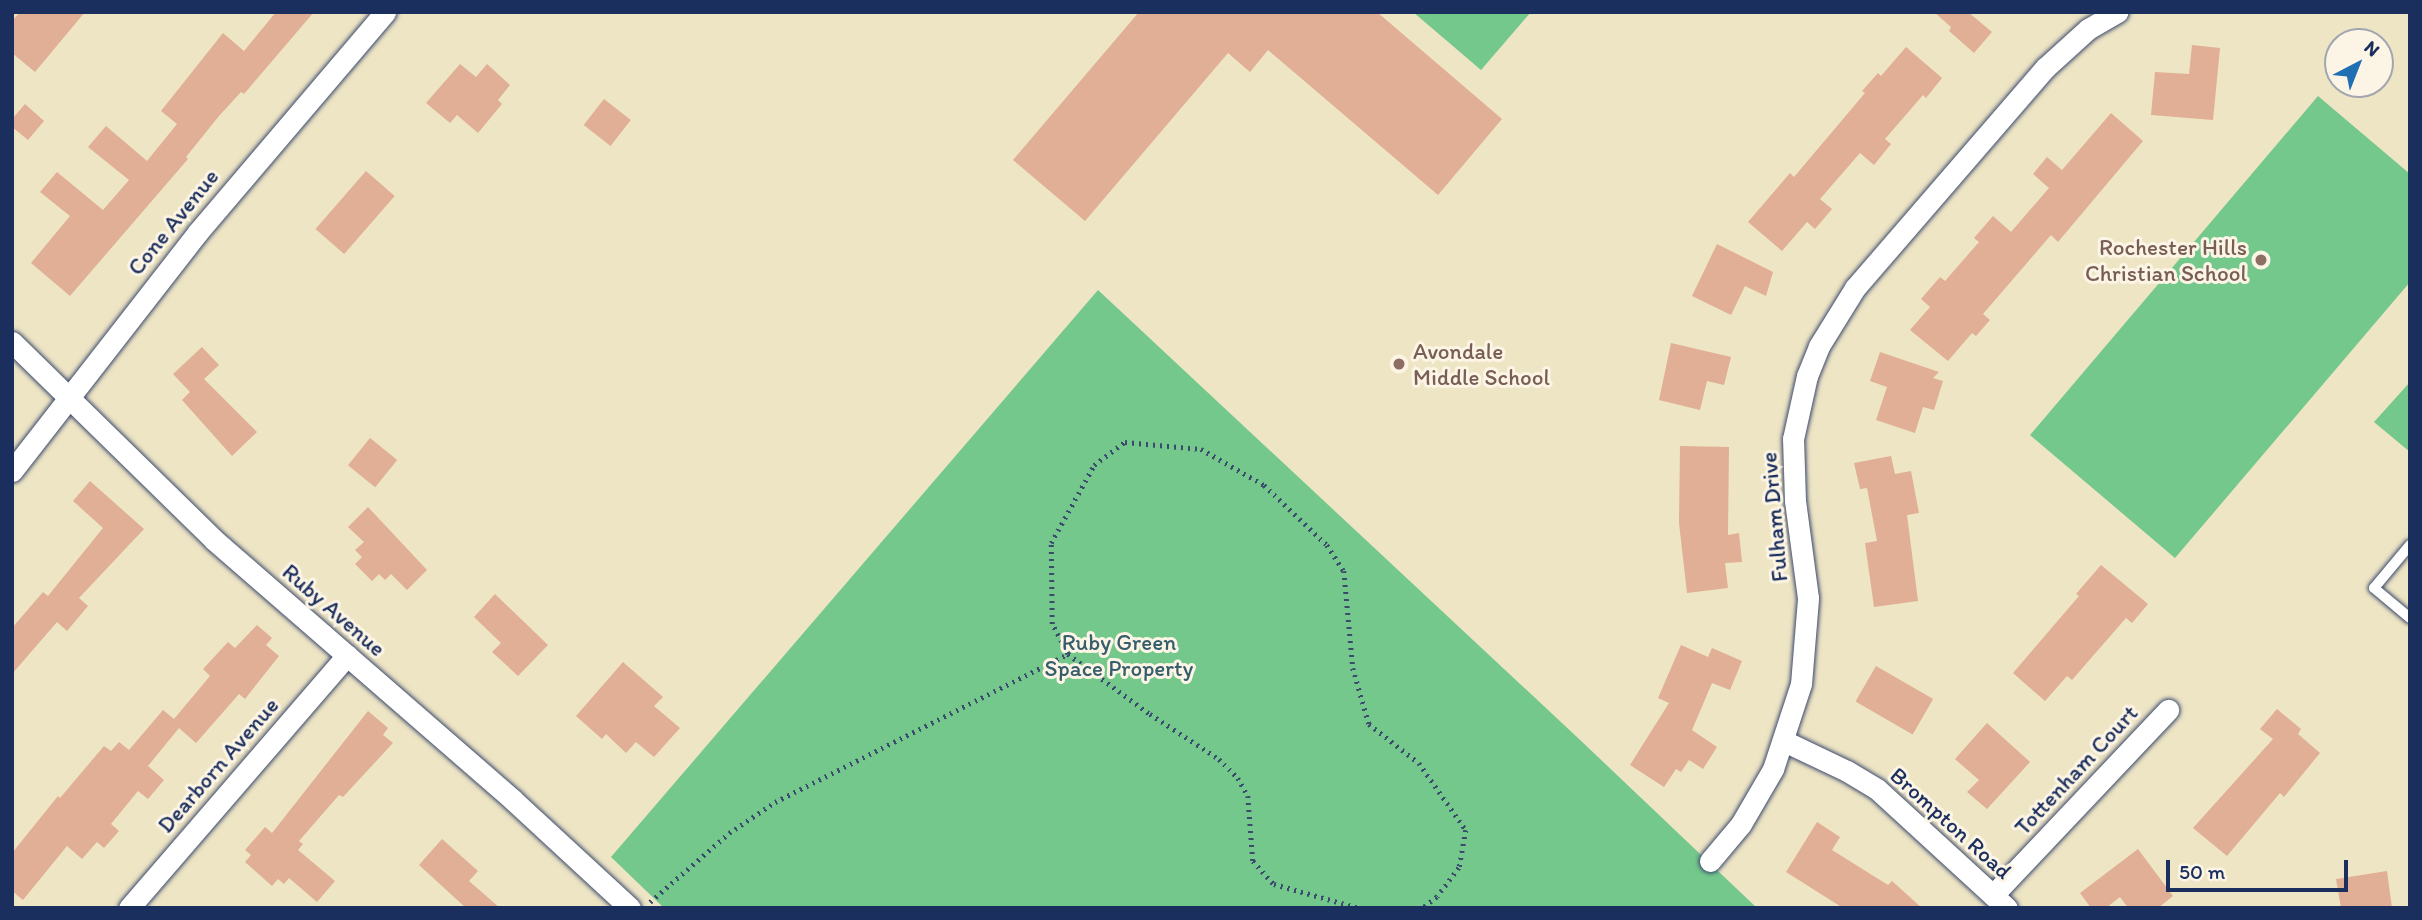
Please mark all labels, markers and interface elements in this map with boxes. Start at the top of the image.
north arrow [2324,28,2394,98]
text: N [2360,36,2385,61]
street label: Cone Avenue [122,164,224,280]
place label: Rochester Hills Christian School [2086,233,2247,287]
marker: Rochester Hills Christian School [2253,252,2269,268]
place label: Avondale Middle School [1413,337,1550,391]
marker: Avondale Middle School [1391,356,1407,372]
street label: Fulham Drive [1755,451,1793,583]
street label: Ruby Avenue [277,558,391,662]
park label: Ruby Green Space Property [1045,628,1193,682]
street label: Dearborn Avenue [152,692,284,838]
street label: Tottenham Court [2009,699,2143,841]
street label: Brompton Road [1885,761,2017,885]
scale bar [2170,846,2352,890]
text: 50 m [2179,859,2225,884]

